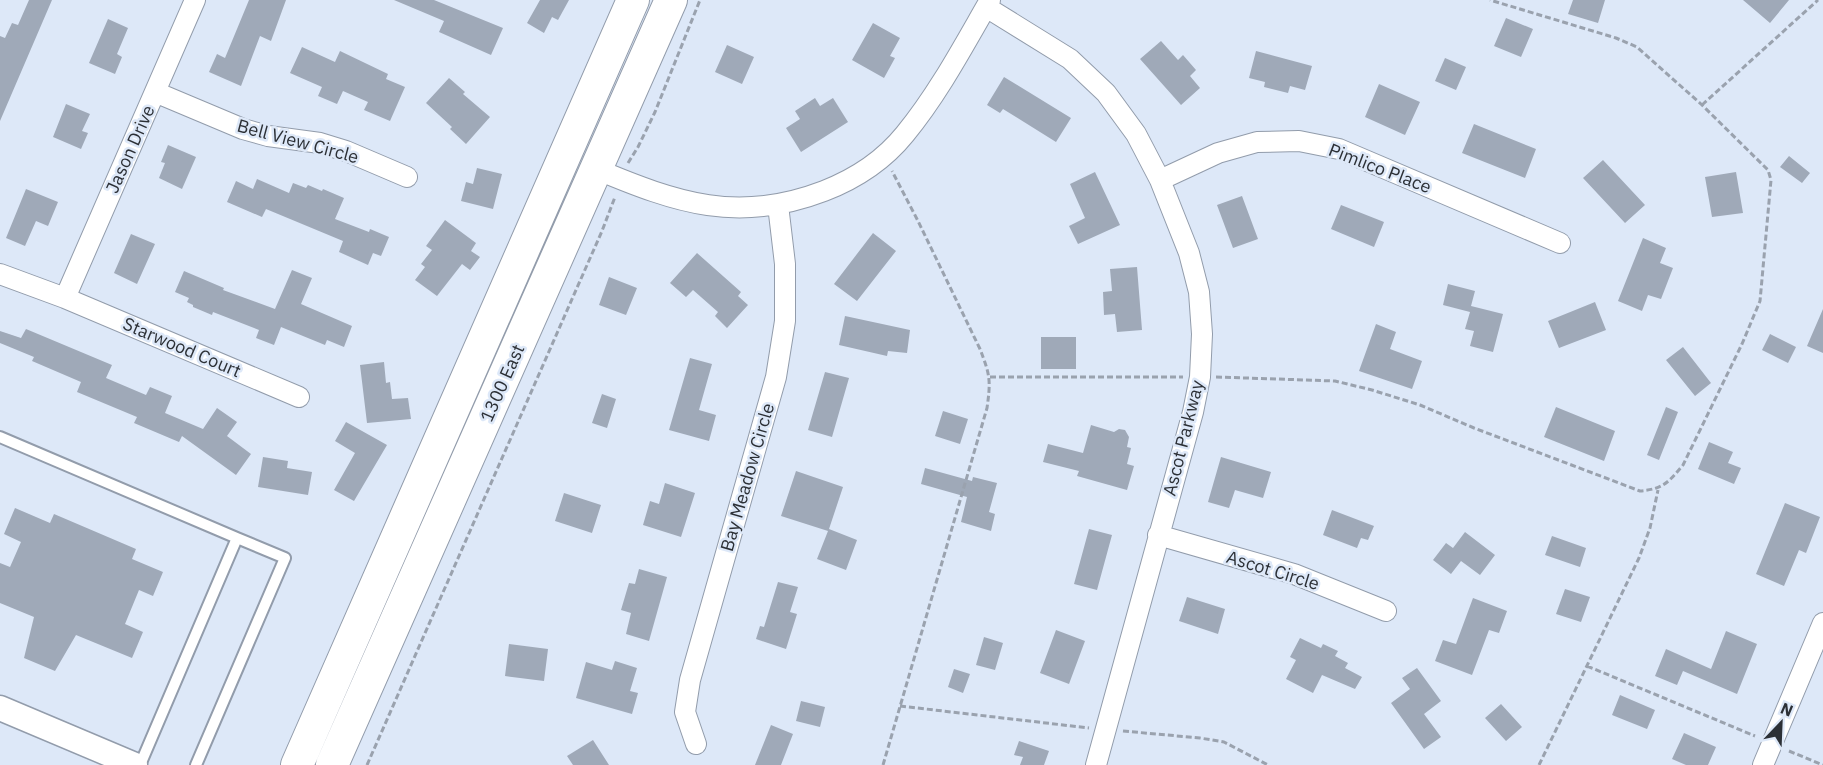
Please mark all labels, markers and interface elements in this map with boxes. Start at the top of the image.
street label: Jason Drive [100,101,160,197]
street label: Bell View Circle [235,114,361,168]
street label: Pimlico Place [1325,138,1435,198]
street label: Starwood Court [119,312,245,382]
street label: 1300 East [475,341,529,425]
street label: Ascot Parkway [1158,378,1208,498]
street label: Bay Meadow Circle [715,400,779,554]
street label: Ascot Circle [1224,545,1322,595]
north arrow [1751,693,1811,753]
text: N [1778,698,1796,721]

